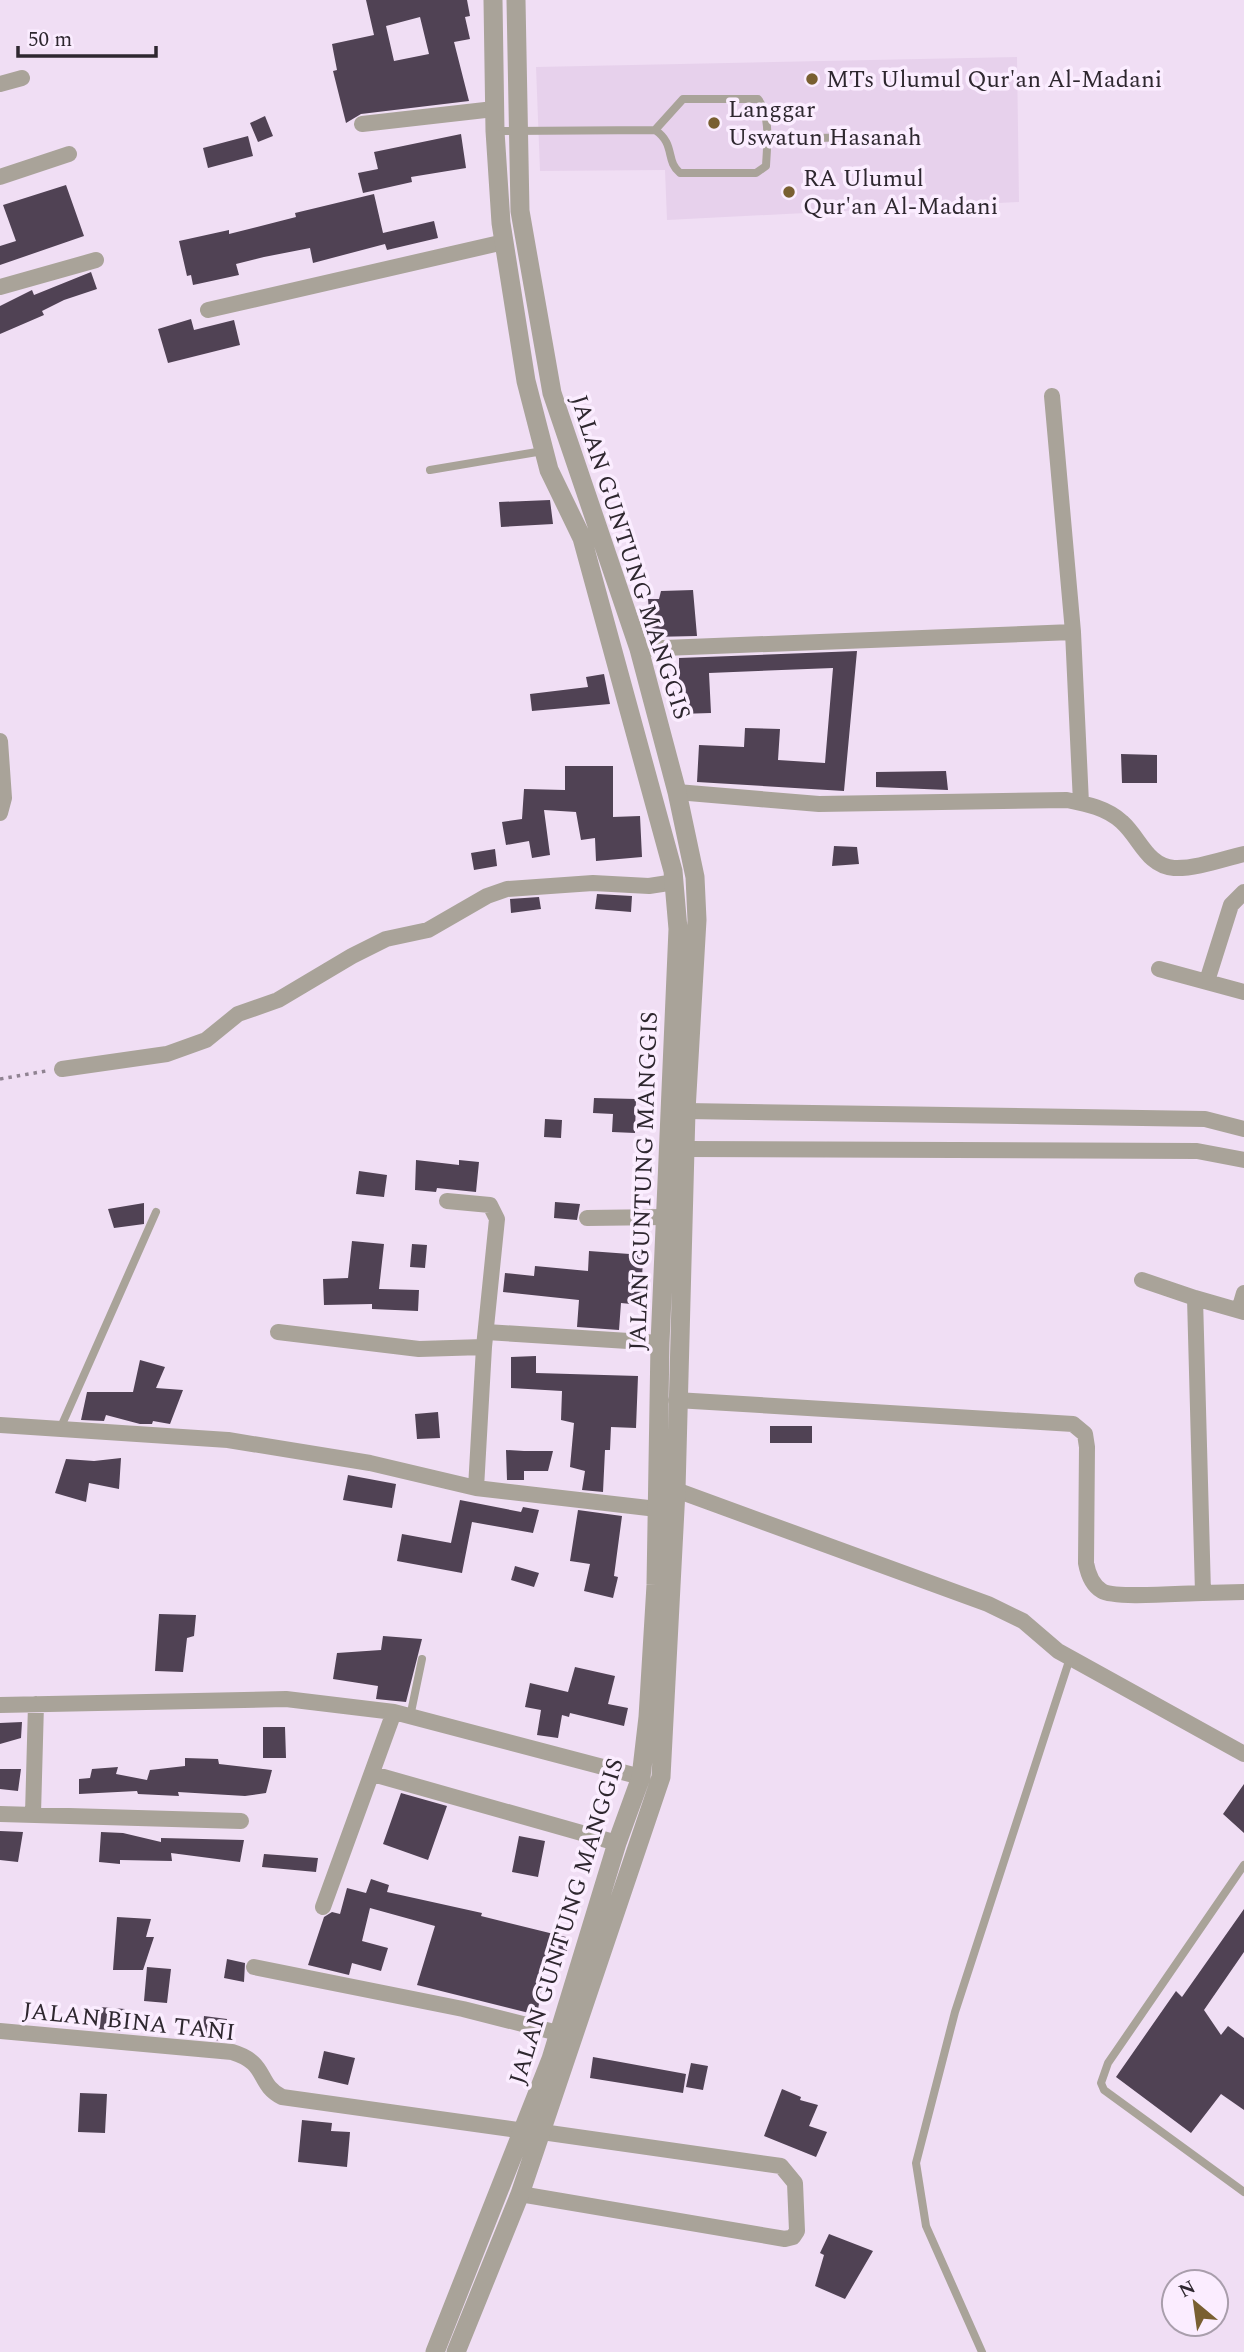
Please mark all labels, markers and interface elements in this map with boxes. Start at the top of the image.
scale bar [18,14,156,58]
text: 50 m [28,24,72,56]
place label: MTs Ulumul Qur'an Al-Madani [826,62,1162,98]
marker: MTs Ulumul Qur'an Al-Madani [804,71,820,87]
place label: Langgar Uswatun Hasanah [728,92,922,156]
marker: Langgar Uswatun Hasanah [706,115,722,131]
place label: RA Ulumul Qur'an Al-Madani [803,161,998,225]
marker: RA Ulumul Qur'an Al-Madani [781,184,797,200]
street label: JALAN GUNTUNG MANGGIS [560,390,700,724]
street label: JALAN GUNTUNG MANGGIS [620,1011,668,1351]
street label: JALAN GUNTUNG MANGGIS [500,1754,634,2089]
street label: JALAN BINA TANI [21,1993,237,2051]
north arrow [1160,2268,1230,2338]
text: N [1174,2273,1201,2306]

